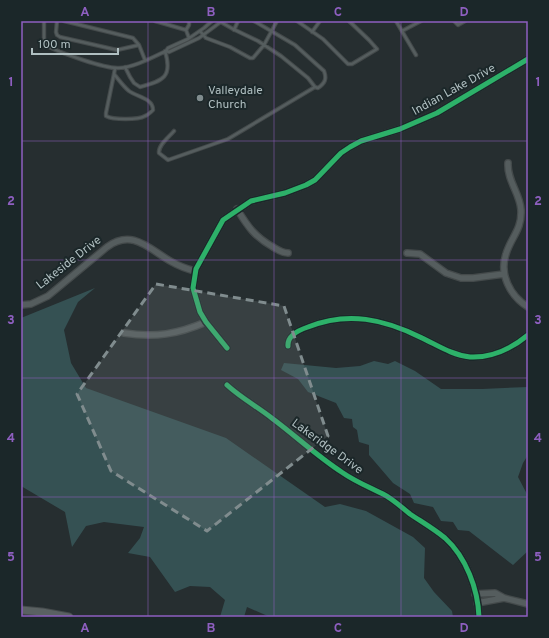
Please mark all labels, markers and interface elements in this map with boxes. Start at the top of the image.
text: A [80,5,90,21]
text: B [207,5,216,21]
text: C [334,5,342,21]
text: D [459,5,469,21]
scale bar [32,30,118,56]
text: 100 m [38,37,71,53]
street label: Indian Lake Drive [409,60,499,120]
text: 1 [8,75,14,91]
text: 1 [535,75,541,91]
place label: Valleydale Church [208,83,263,113]
marker: Valleydale Church [195,93,205,103]
text: 2 [7,194,15,210]
text: 2 [534,194,542,210]
street label: Lakeside Drive [33,233,105,293]
text: 3 [7,313,15,329]
text: 3 [534,313,542,329]
street label: Lakeridge Drive [288,416,366,478]
text: 4 [7,431,15,447]
text: 4 [534,431,542,447]
text: 5 [7,550,15,566]
text: 5 [534,550,542,566]
text: A [80,621,90,637]
text: B [207,621,216,637]
text: C [334,621,342,637]
text: D [459,621,469,637]

